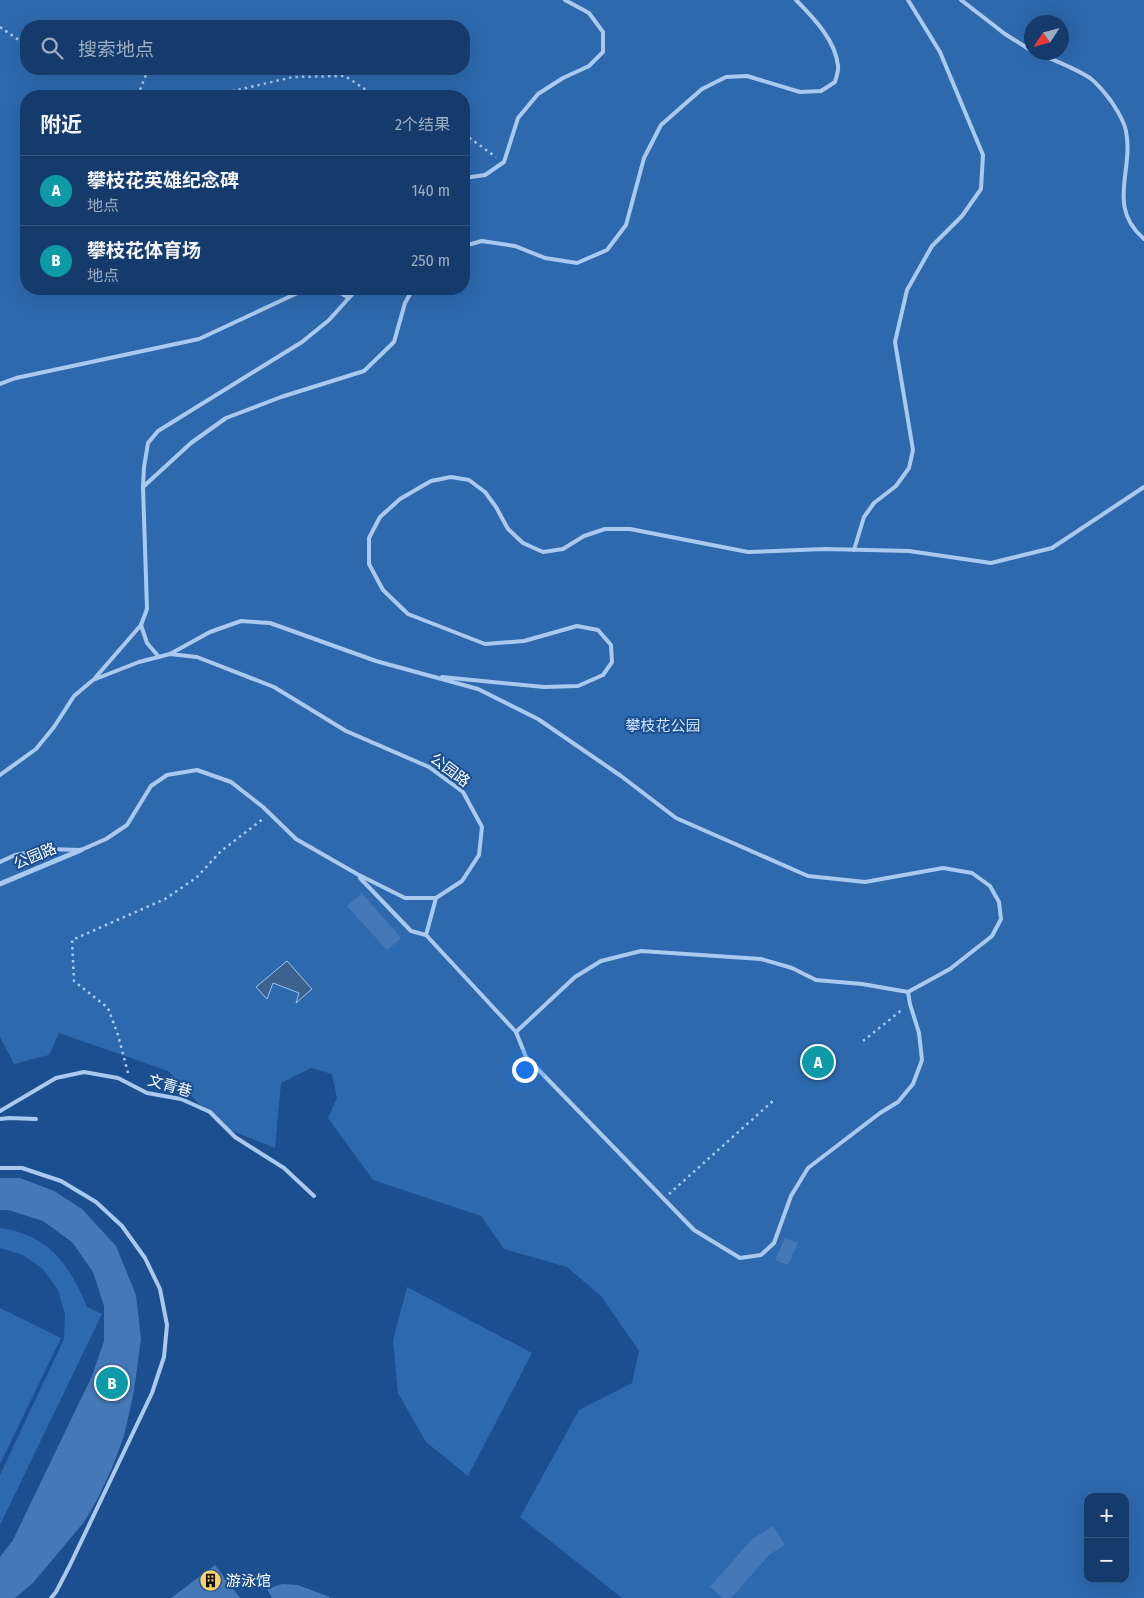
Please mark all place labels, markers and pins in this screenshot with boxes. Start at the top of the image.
pin: A [802,1043,834,1081]
pin: B [96,1364,128,1402]
building icon: 游泳馆 [198,1569,222,1593]
place label: 游泳馆 [226,1572,271,1590]

